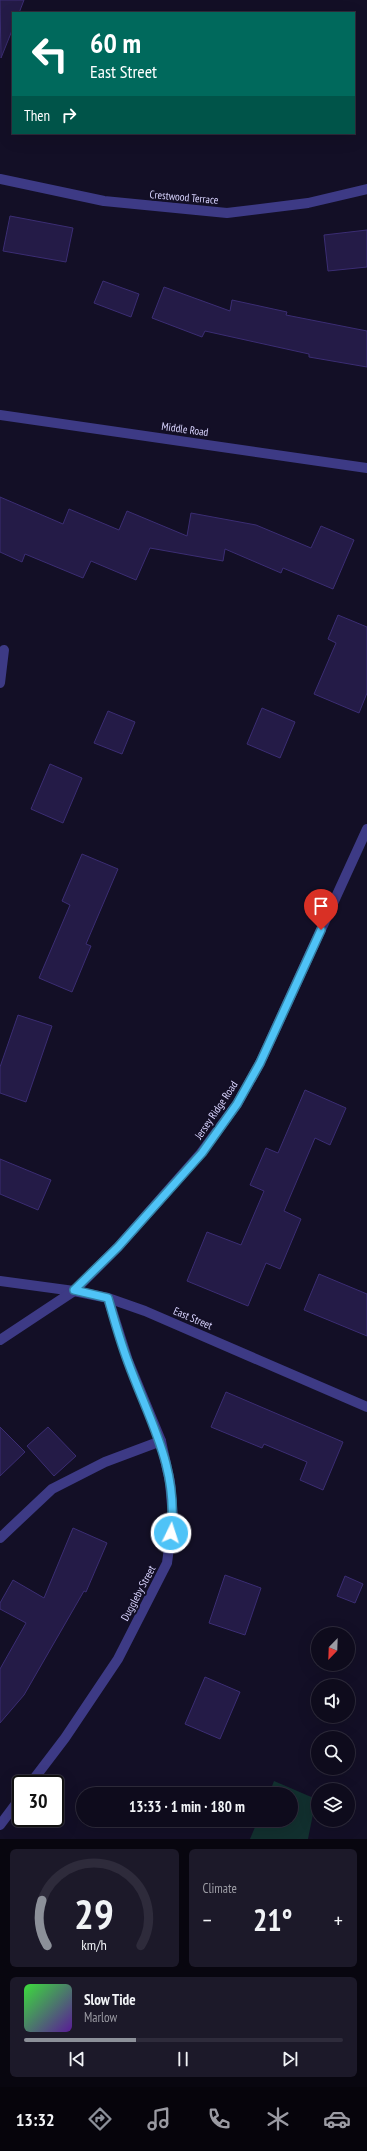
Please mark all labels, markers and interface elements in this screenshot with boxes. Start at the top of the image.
text: 60 m [90,24,141,61]
icon: left [24,28,76,80]
text: East Street [90,60,157,83]
icon: right [58,104,80,126]
text: Then [24,106,50,125]
street label: Crestwood Terrace [149,187,219,207]
street label: Middle Road [161,419,210,439]
pin [304,889,338,930]
icon: arrive [310,895,332,917]
street label: Jersey Ridge Road [191,1078,241,1143]
street label: East Street [171,1304,215,1332]
position arrow [150,1512,192,1554]
street label: Duggleby Street [118,1563,158,1623]
north arrow [311,1627,355,1671]
map controls [311,1627,355,1827]
button: sound [311,1679,355,1723]
button: search [311,1731,355,1775]
speed limit sign: 30 [12,1775,64,1827]
button: layers [311,1783,355,1827]
text: 13:33 · 1 min · 180 m [129,1797,245,1816]
text: Climate [203,1880,237,1897]
text: 29 [74,1887,114,1940]
text: 21° [253,1900,293,1939]
text: − [203,1906,212,1934]
text: + [334,1906,343,1934]
text: km/h [82,1935,107,1954]
text: Slow Tide [84,1990,136,2009]
text: Marlow [84,2009,117,2026]
icon: previous [66,2048,88,2070]
icon: pause [172,2048,194,2070]
icon: next [279,2048,301,2070]
icon: directions [86,2105,114,2133]
icon: music [145,2105,173,2133]
icon: phone [205,2105,233,2133]
icon: climate [264,2105,292,2133]
icon: car [323,2105,351,2133]
text: 13:32 [16,2108,55,2131]

